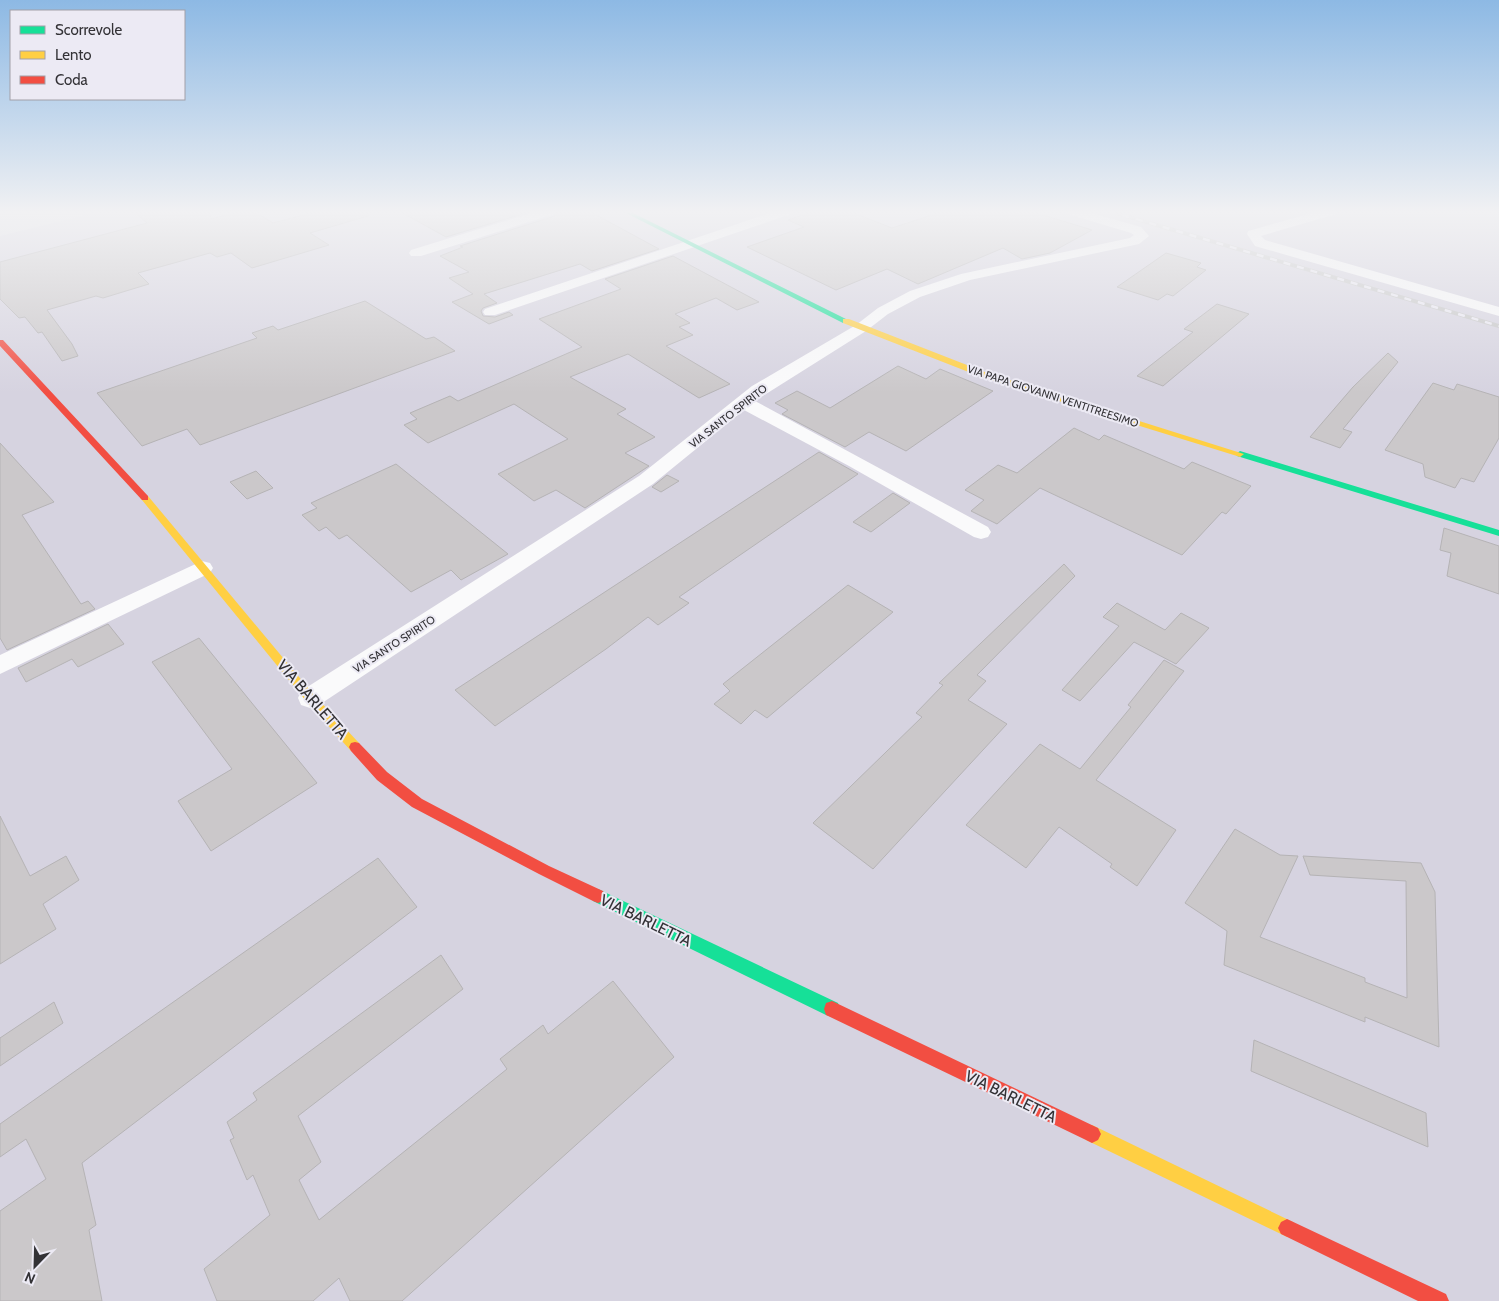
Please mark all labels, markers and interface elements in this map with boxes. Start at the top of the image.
legend [10,10,185,100]
text: Scorrevole [55,21,123,39]
text: Lento [55,46,92,64]
text: Coda [55,71,89,89]
street label: VIA PAPA GIOVANNI VENTITREESIMO [966,362,1141,431]
street label: VIA SANTO SPIRITO [686,381,770,451]
street label: VIA SANTO SPIRITO [350,612,438,676]
street label: VIA BARLETTA [273,656,352,743]
street label: VIA BARLETTA [597,890,695,951]
street label: VIA BARLETTA [962,1066,1060,1127]
north arrow [10,1241,60,1291]
text: N [22,1268,38,1288]

